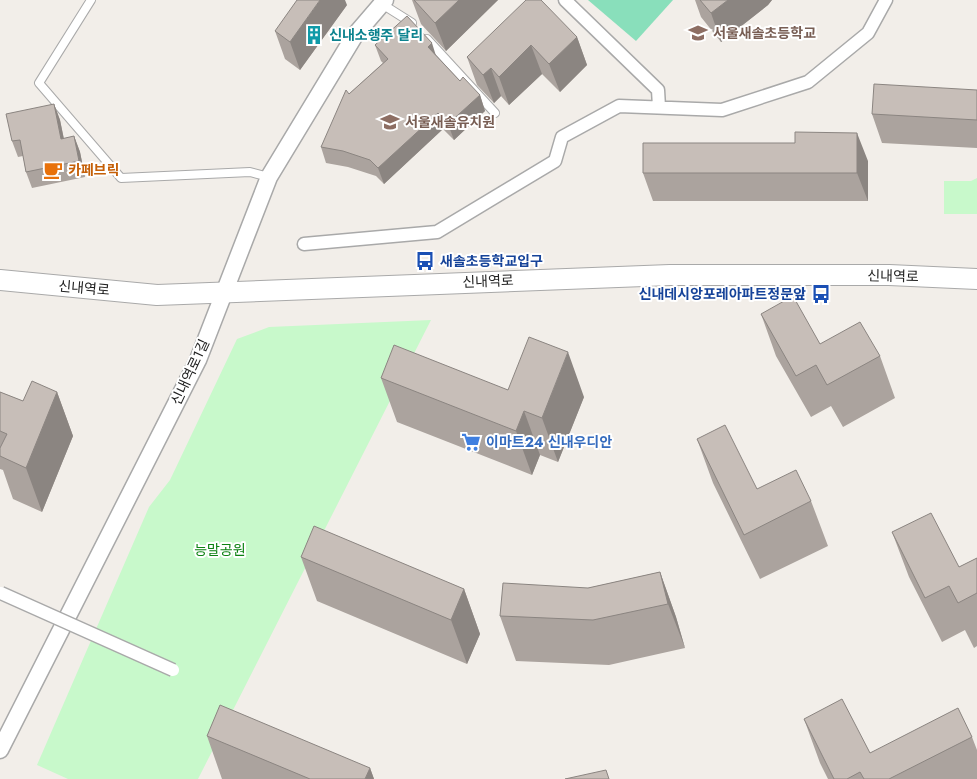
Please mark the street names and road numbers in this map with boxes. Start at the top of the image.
street label: 신내역로 [867,266,919,286]
street label: 신내역로 [462,270,514,292]
street label: 신내역로 [57,276,111,300]
street label: 신내역로1길 [166,336,214,408]

